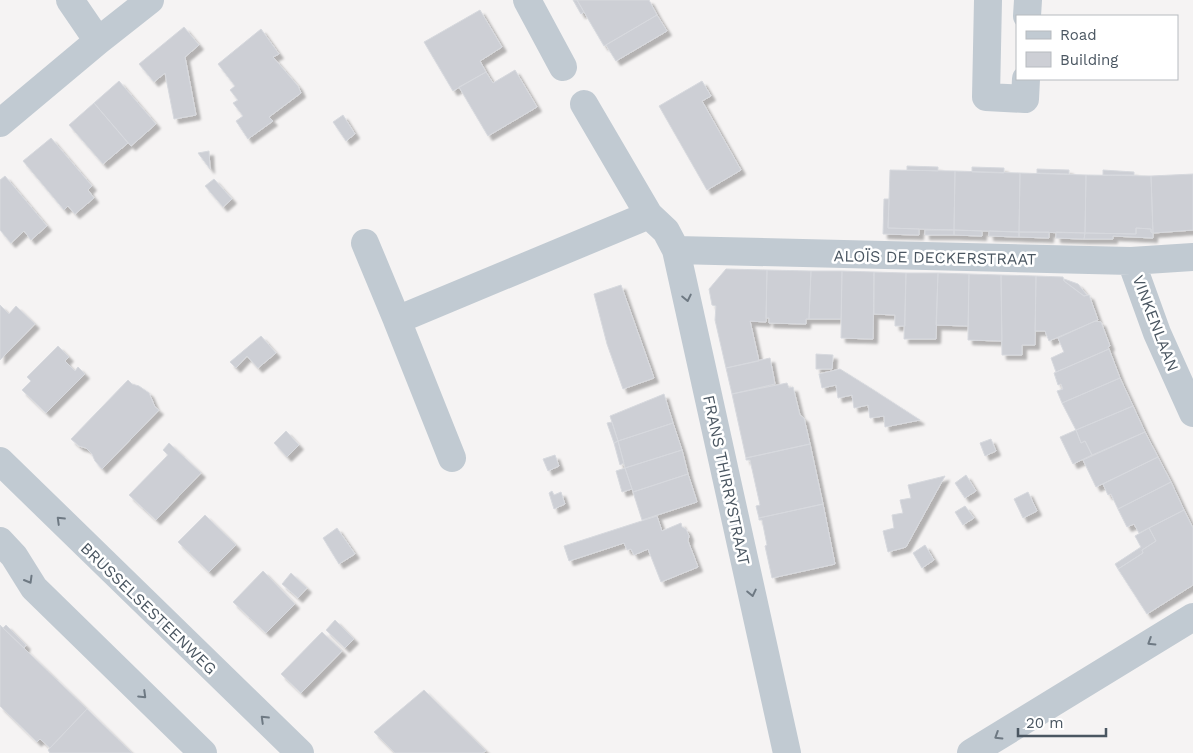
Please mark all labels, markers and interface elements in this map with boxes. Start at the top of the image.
legend [1016,15,1178,80]
text: Road [1060,26,1097,44]
text: Building [1060,51,1118,69]
street label: ALOÏS DE DECKERSTRAAT [834,246,1037,269]
street label: VINKENLAAN [1128,272,1183,374]
one-way arrow [681,294,692,303]
street label: FRANS THIRRYSTRAAT [699,393,754,567]
one-way arrow [57,517,66,526]
street label: BRUSSELSESTEENWEG [77,538,221,678]
one-way arrow [23,574,33,583]
one-way arrow [746,589,757,598]
one-way arrow [1148,636,1157,646]
one-way arrow [138,689,147,698]
scale bar [1018,706,1106,738]
text: 20 m [1026,714,1064,732]
one-way arrow [261,716,270,725]
one-way arrow [995,730,1004,740]

